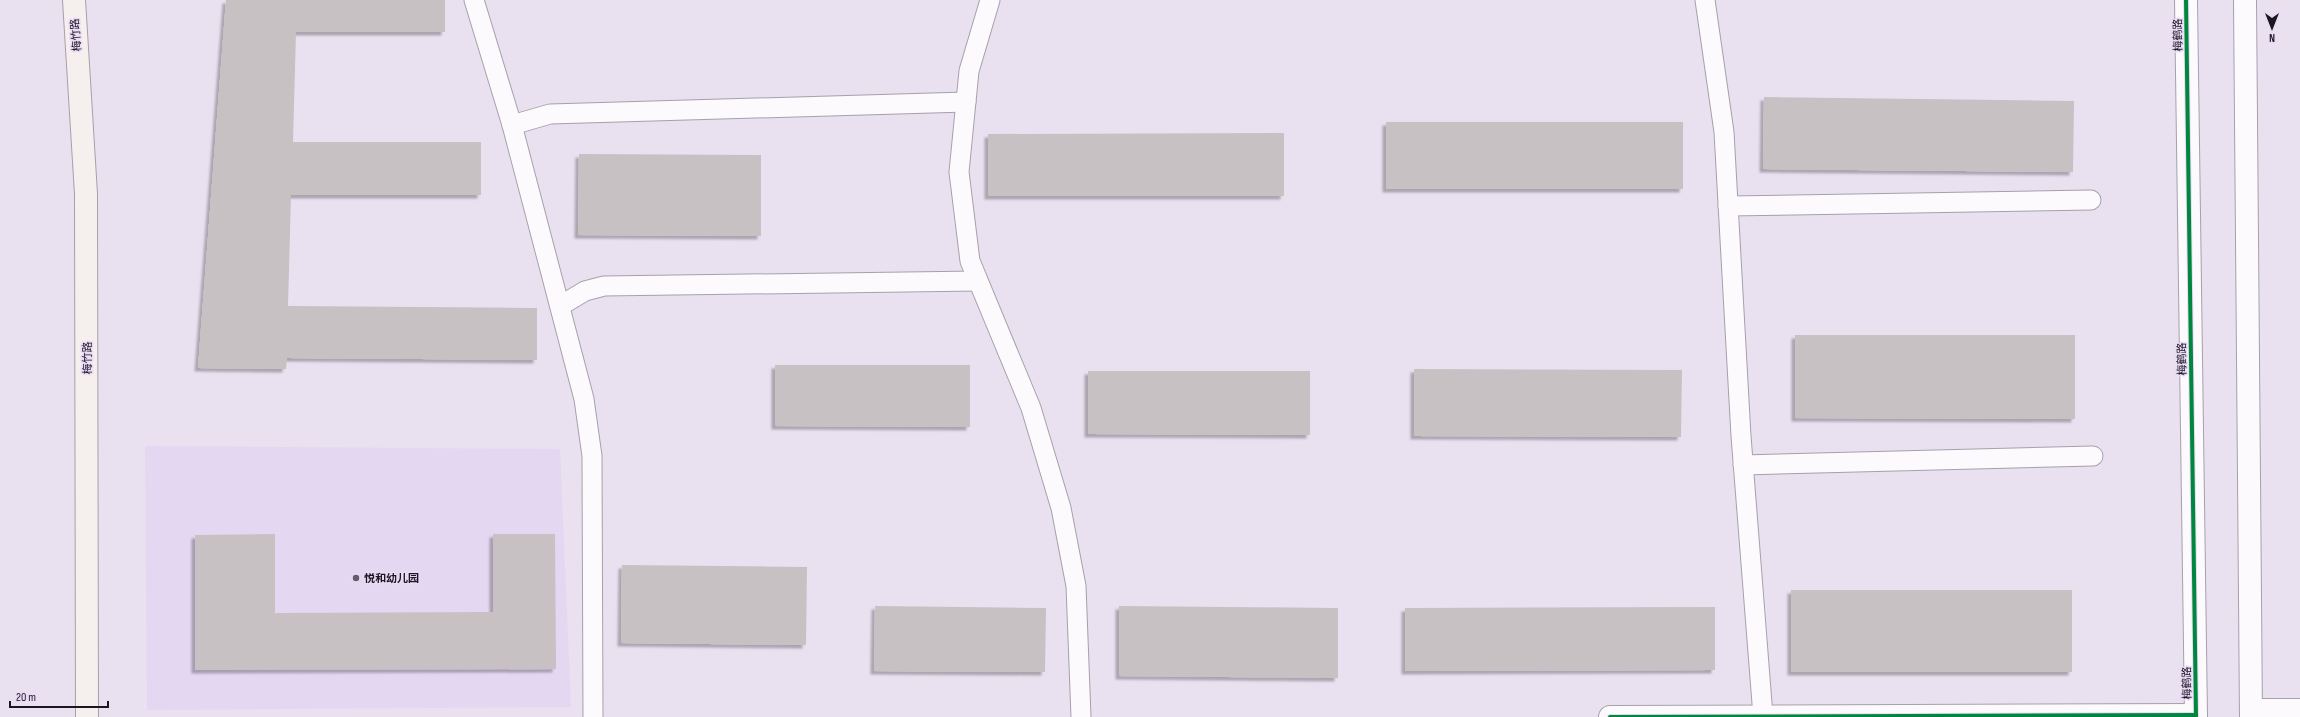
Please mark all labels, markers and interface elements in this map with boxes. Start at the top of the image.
north arrow [2252,8,2292,48]
street label: 梅竹路 [68,18,84,52]
street label: 梅鹤路 [2171,18,2185,52]
text: N [2269,31,2275,44]
street label: 梅竹路 [81,342,94,375]
street label: 梅鹤路 [2175,342,2189,376]
place label: 悦和幼儿园 [364,572,419,585]
marker: 悦和幼儿园 [351,573,361,583]
street label: 梅鹤路 [2180,666,2194,700]
scale bar [10,683,108,709]
text: 20 m [16,690,36,705]

